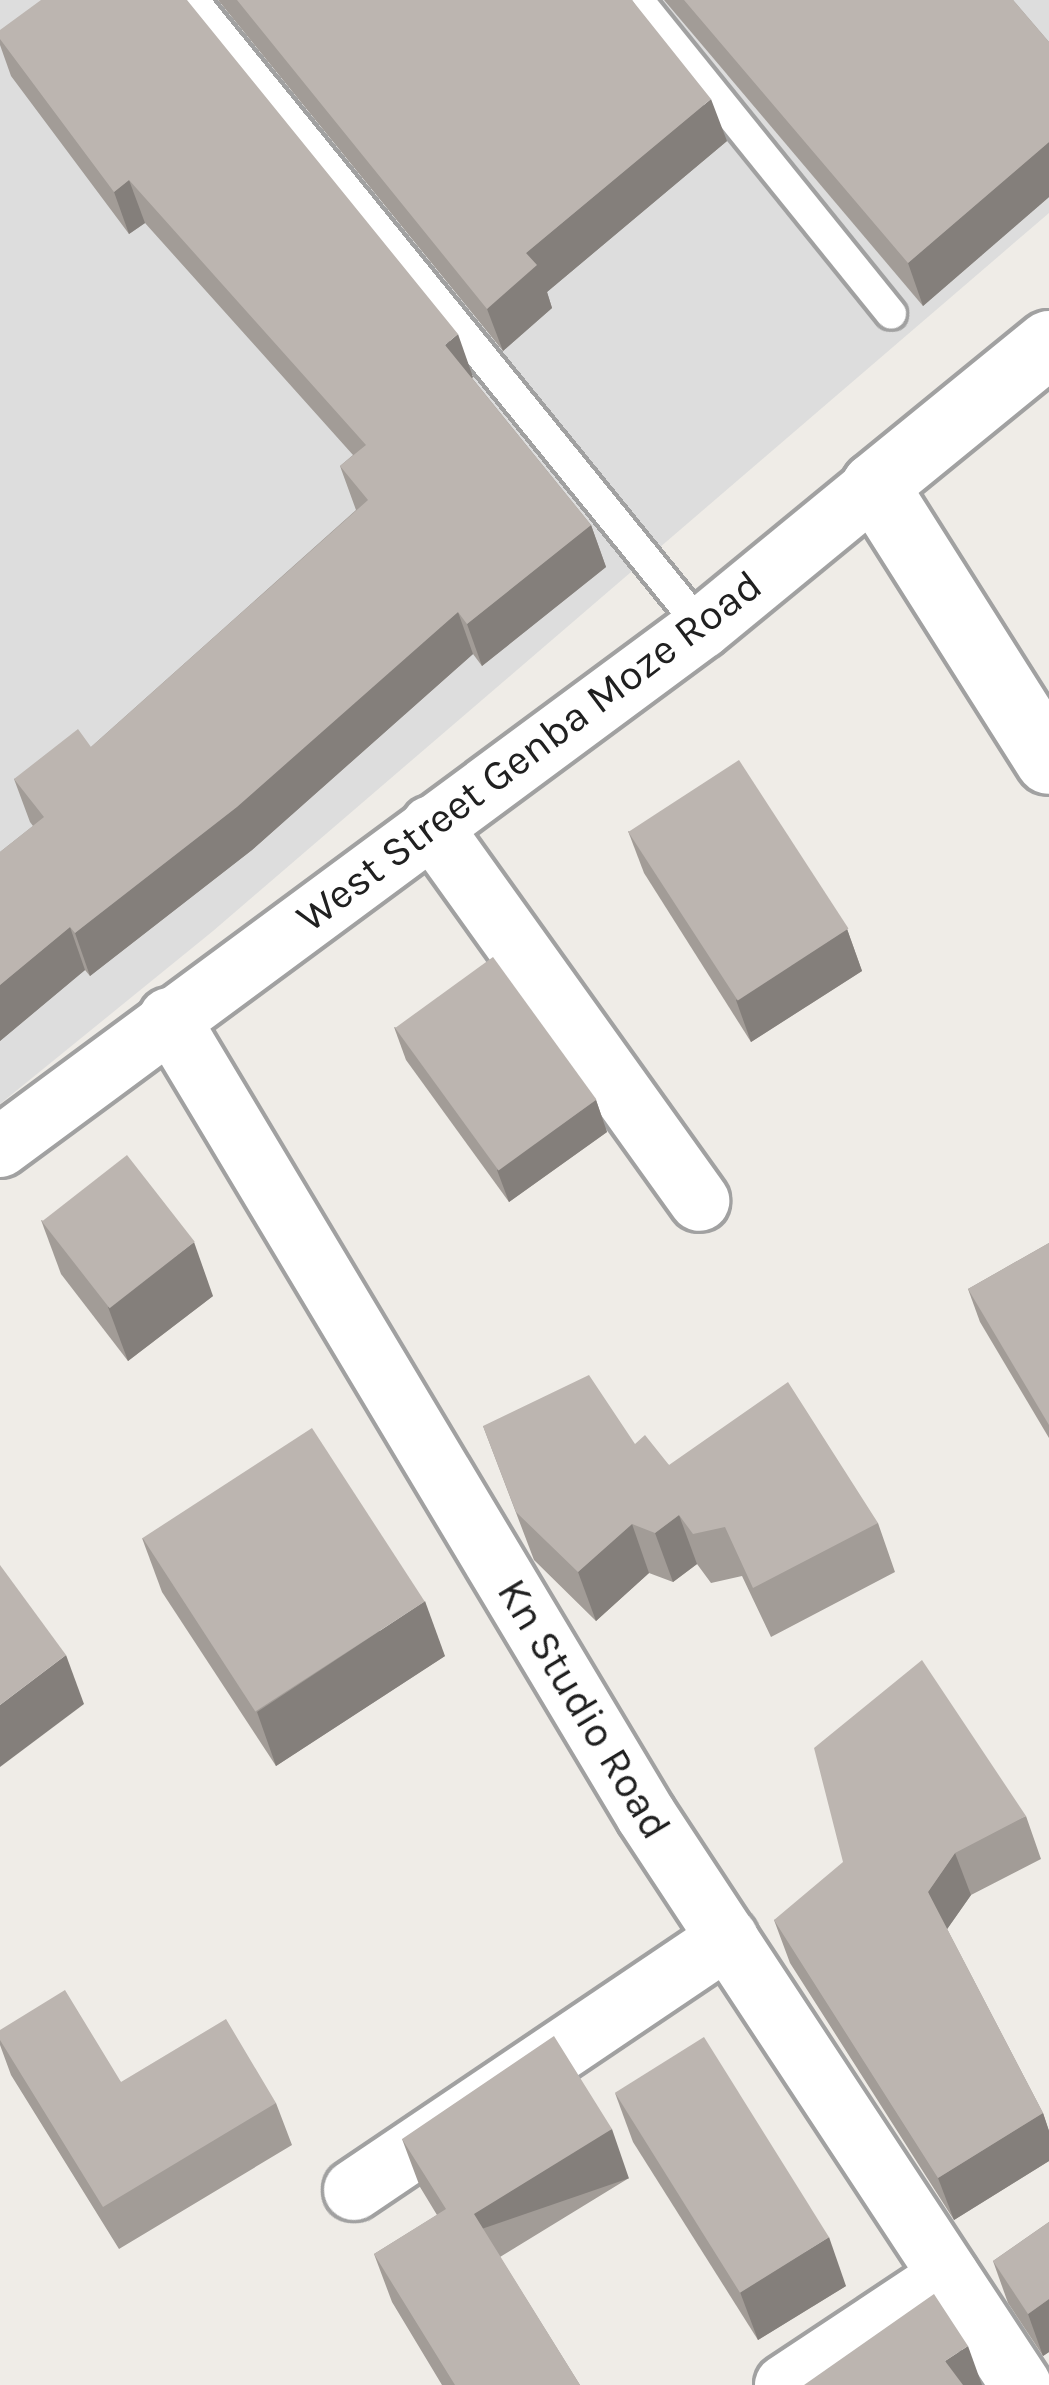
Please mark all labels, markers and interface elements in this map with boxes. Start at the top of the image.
street label: West Street Genba Moze Road [286,560,772,942]
street label: Kn Studio Road [487,1570,681,1848]

